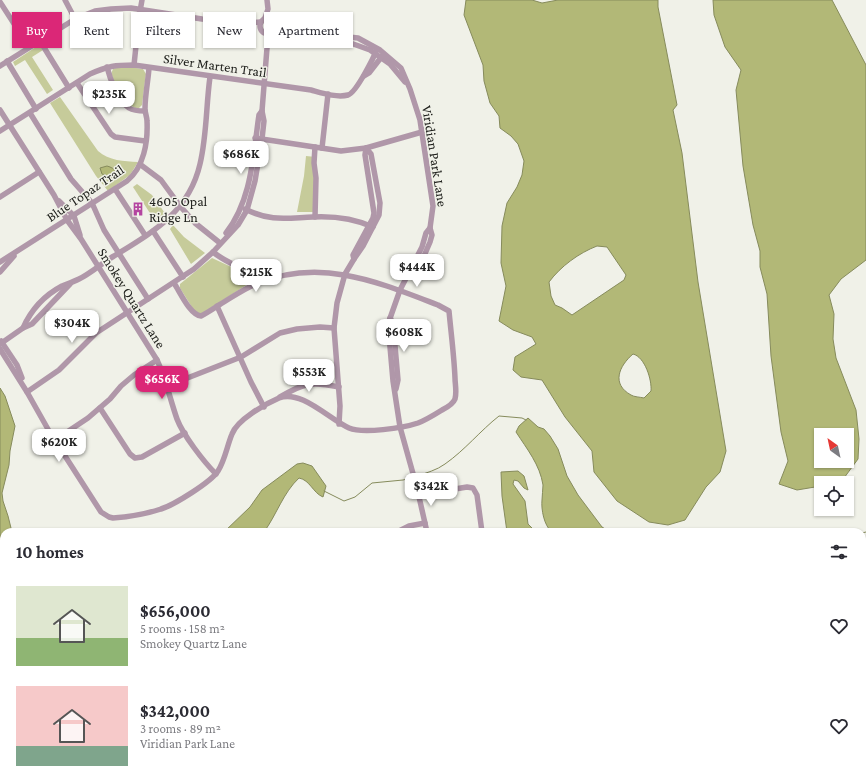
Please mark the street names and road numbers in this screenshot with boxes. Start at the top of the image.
street label: Silver Marten Trail [162,50,268,80]
street label: Viridian Park Lane [419,104,451,208]
street label: Blue Topaz Trail [43,161,127,225]
street label: Smokey Quartz Lane [95,245,169,351]

